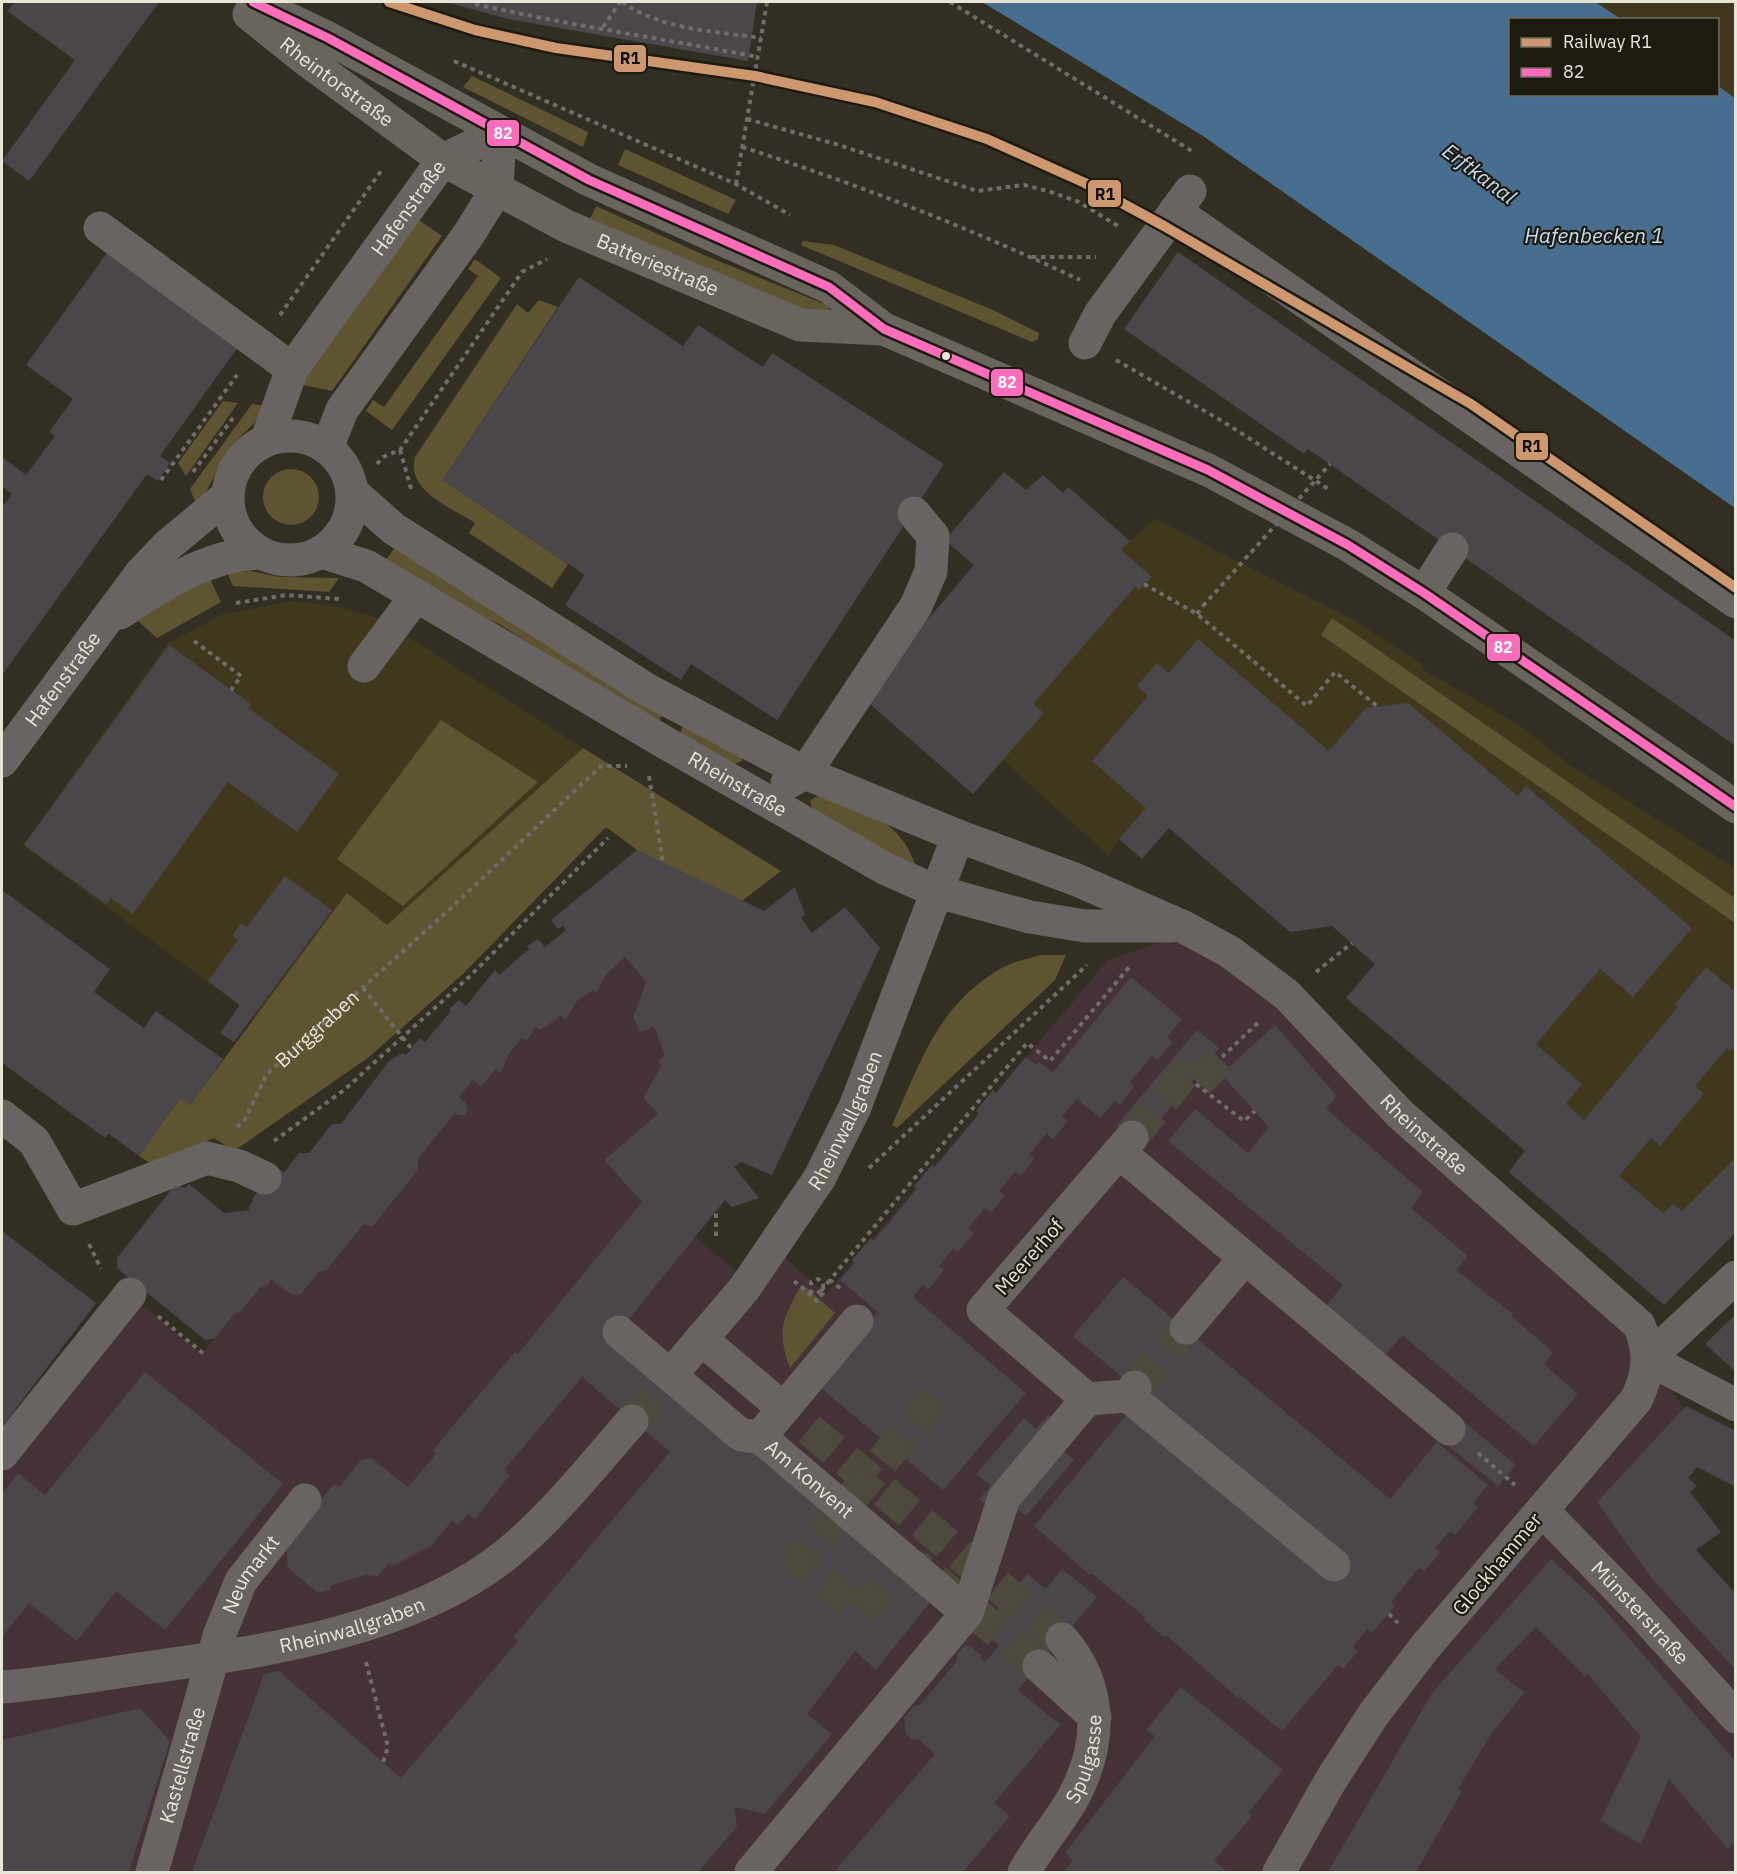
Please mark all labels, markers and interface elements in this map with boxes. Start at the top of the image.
legend [1509,18,1719,96]
street label: Rheintorstraße [275,30,400,133]
text: Railway R1 [1563,30,1652,53]
line badge: R1 [613,44,647,73]
text: R1 [620,48,641,68]
text: 82 [1563,60,1585,83]
line badge: 82 [486,119,520,147]
text: 82 [493,123,513,143]
water label: Erftkanal [1437,136,1522,210]
street label: Hafenstraße [364,154,452,261]
line badge: R1 [1087,179,1122,208]
text: R1 [1095,184,1116,204]
water label: Hafenbecken 1 [1524,221,1664,249]
street label: Batteriestraße [593,227,723,302]
unlabelled marker [940,350,952,362]
line badge: 82 [990,368,1024,397]
text: 82 [997,372,1017,392]
line badge: R1 [1515,432,1549,461]
text: R1 [1522,436,1543,456]
street label: Hafenstraße [18,626,106,732]
line badge: 82 [1486,633,1521,662]
text: 82 [1493,637,1513,657]
street label: Rheinstraße [683,745,792,823]
street label: Burggraben [269,983,365,1073]
street label: Rheinwallgraben [801,1047,888,1195]
street label: Rheinstraße [1375,1087,1474,1181]
street label: Meererhof [988,1212,1070,1301]
street label: Am Konvent [760,1433,860,1524]
street label: Glockhammer [1446,1507,1548,1621]
street label: Neumarkt [215,1529,285,1618]
street label: Münsterstraße [1585,1555,1696,1670]
street label: Rheinwallgraben [277,1590,429,1659]
street label: Kastellstraße [152,1704,211,1826]
street label: Spulgasse [1059,1714,1107,1808]

